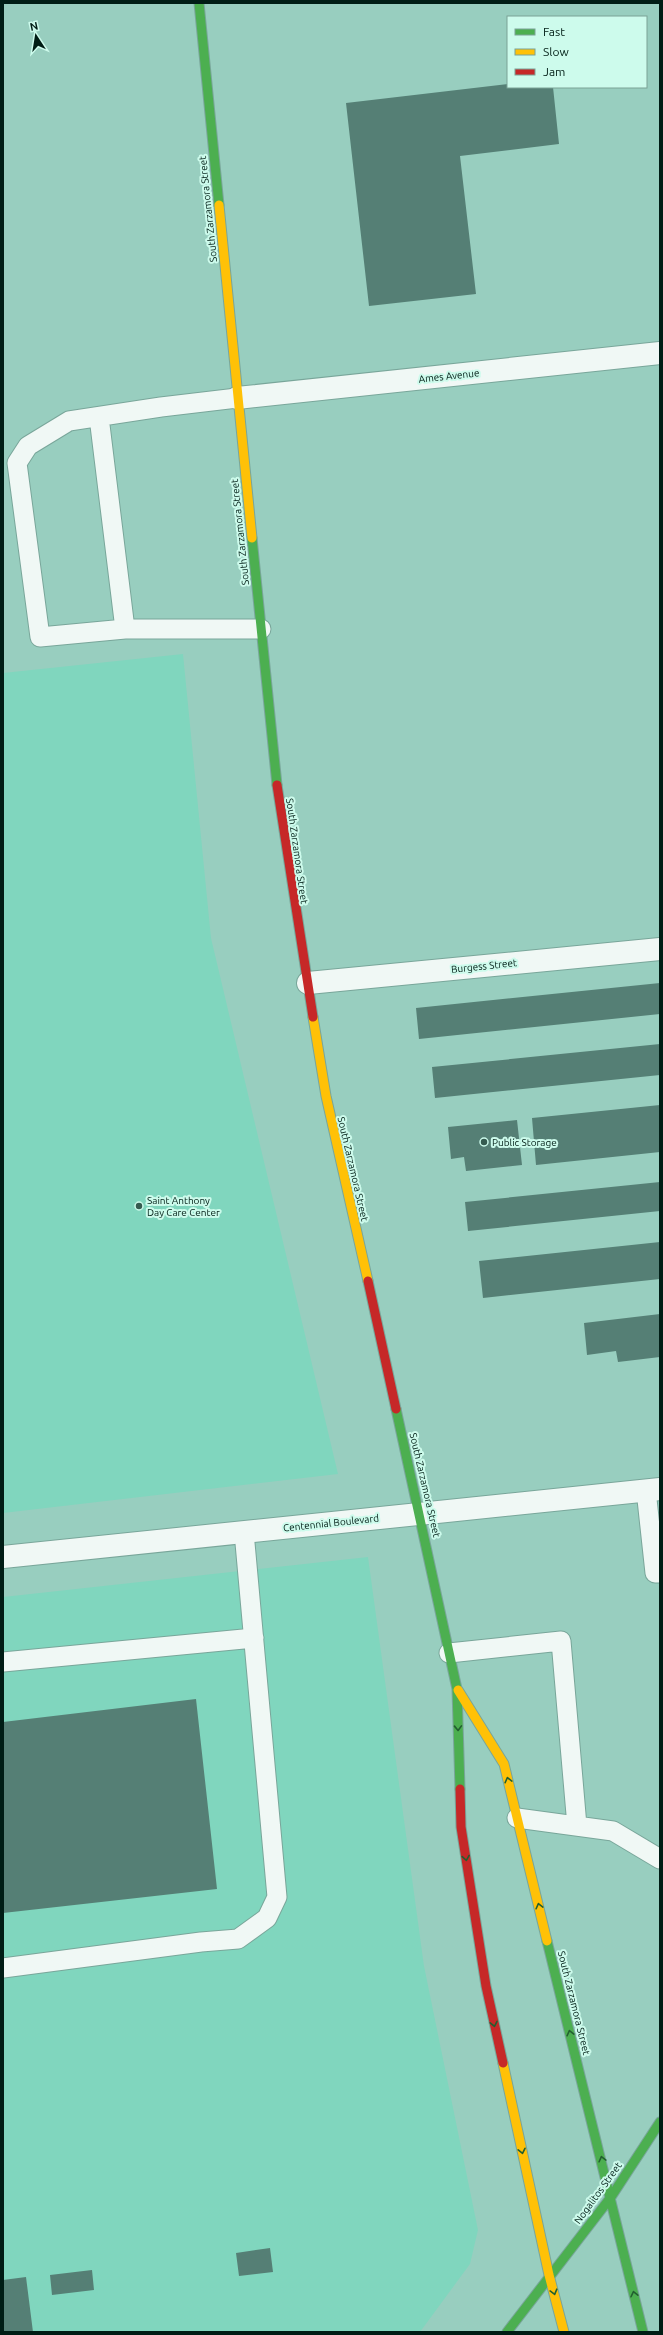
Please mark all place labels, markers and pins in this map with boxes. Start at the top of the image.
marker: Public Storage [479,1137,489,1147]
place label: Public Storage [492,1137,557,1148]
place label: Saint Anthony Day Care Center [147,1195,220,1218]
marker: Saint Anthony Day Care Center [134,1201,144,1211]

